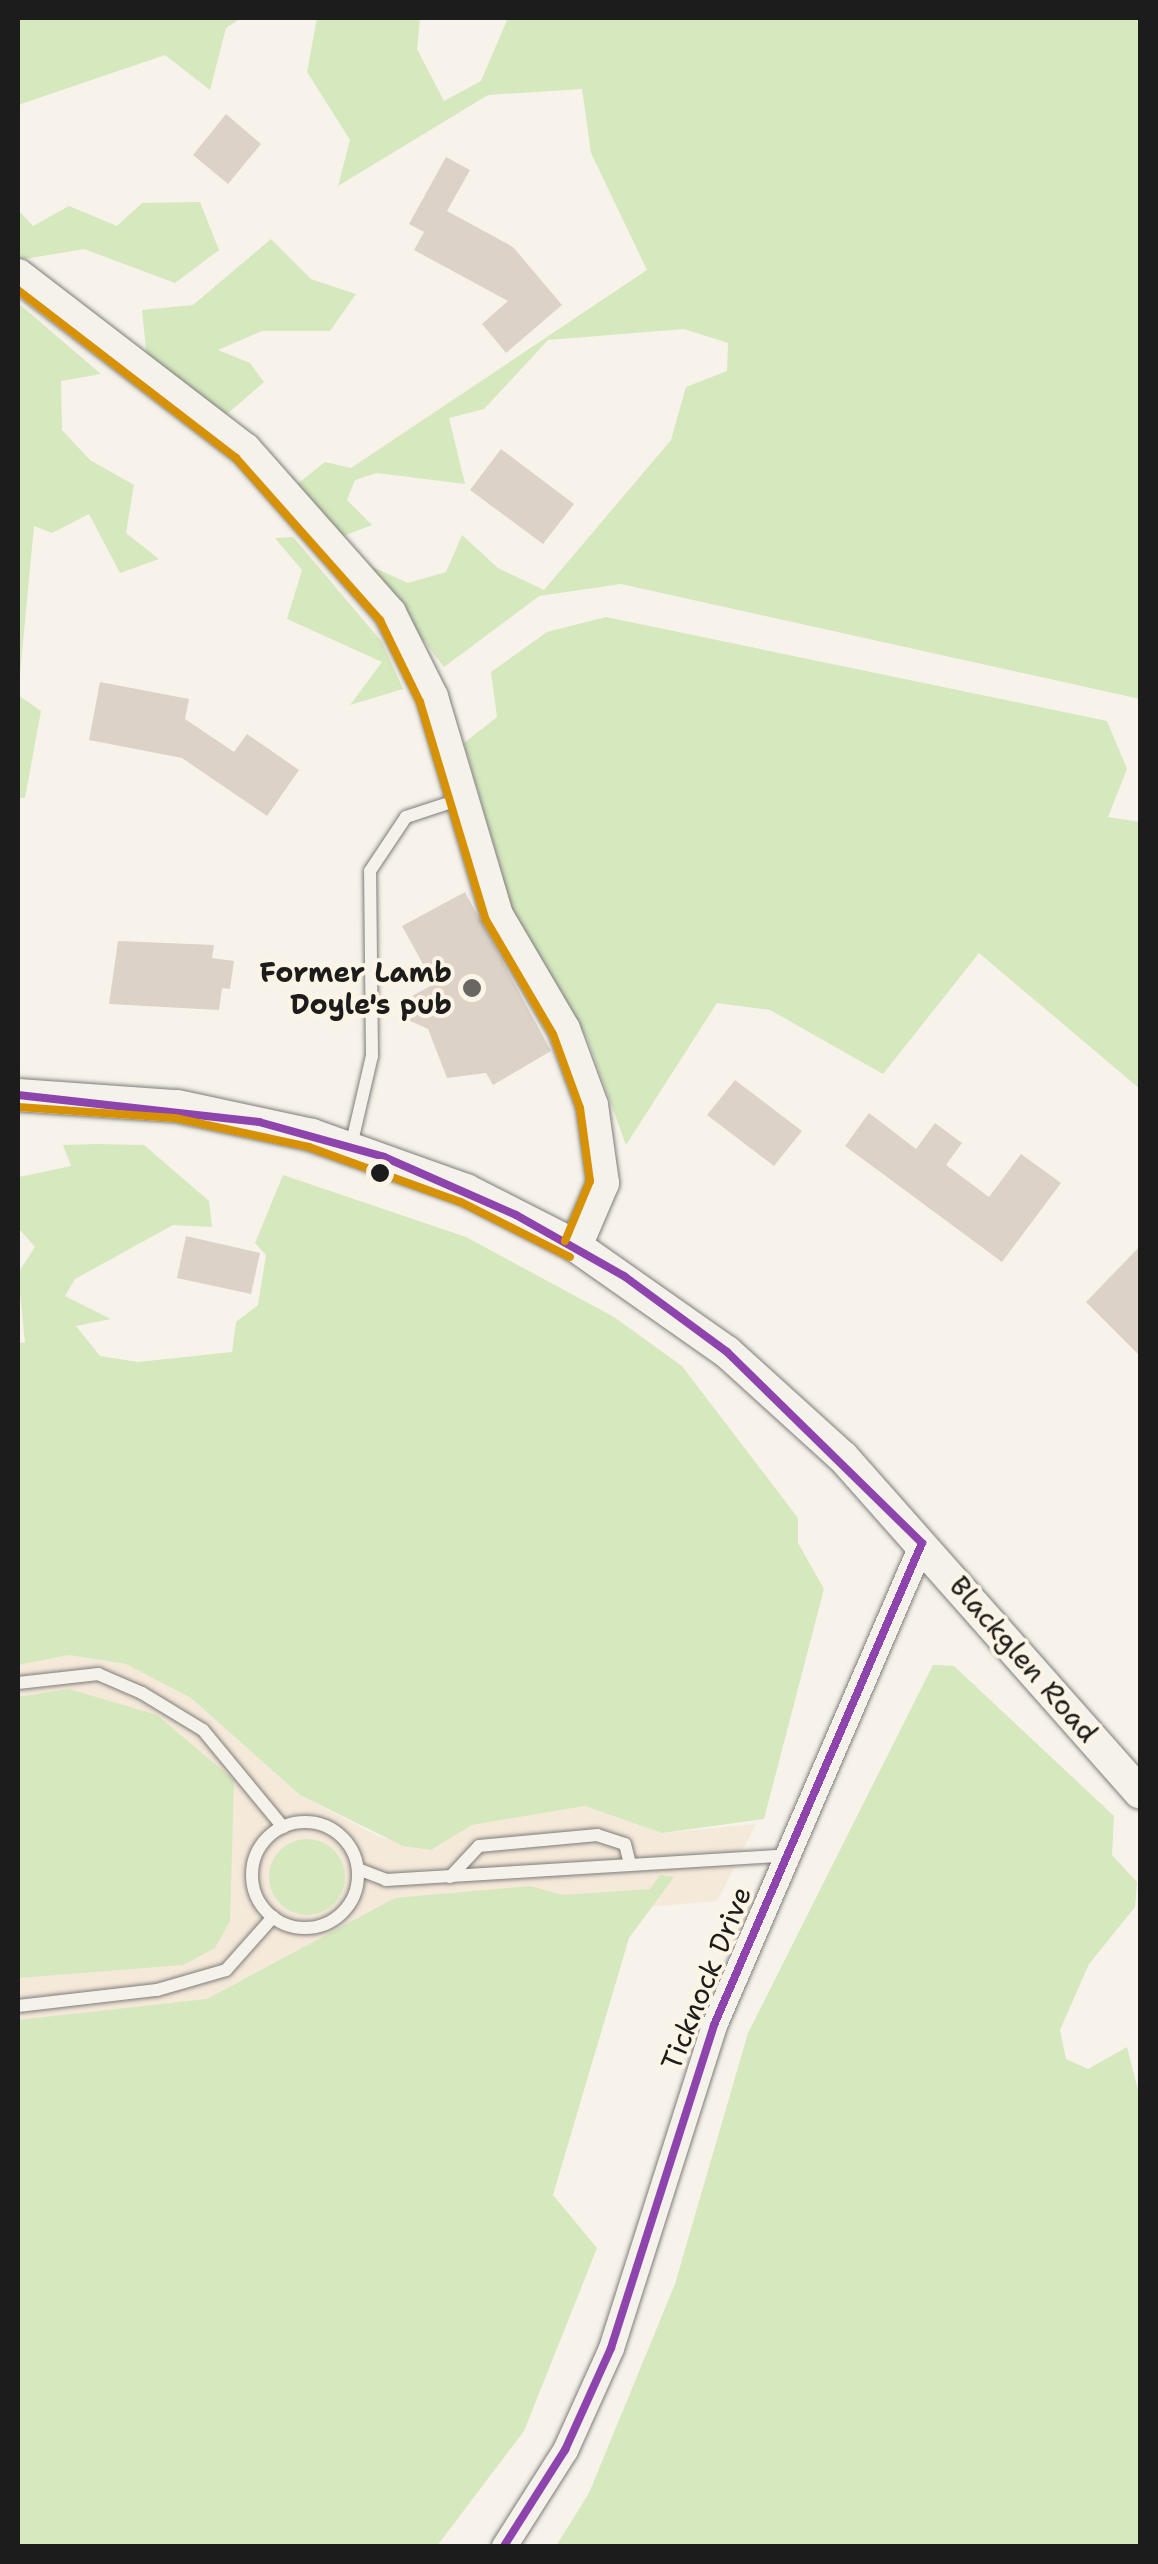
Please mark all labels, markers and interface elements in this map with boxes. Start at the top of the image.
place label: Former Lamb Doyle's pub [259,955,452,1021]
marker: Former Lamb Doyle's pub [461,977,483,999]
unlabelled marker [370,1163,390,1183]
street label: Blackglen Road [943,1569,1105,1749]
street label: Ticknock Drive [654,1881,758,2075]

